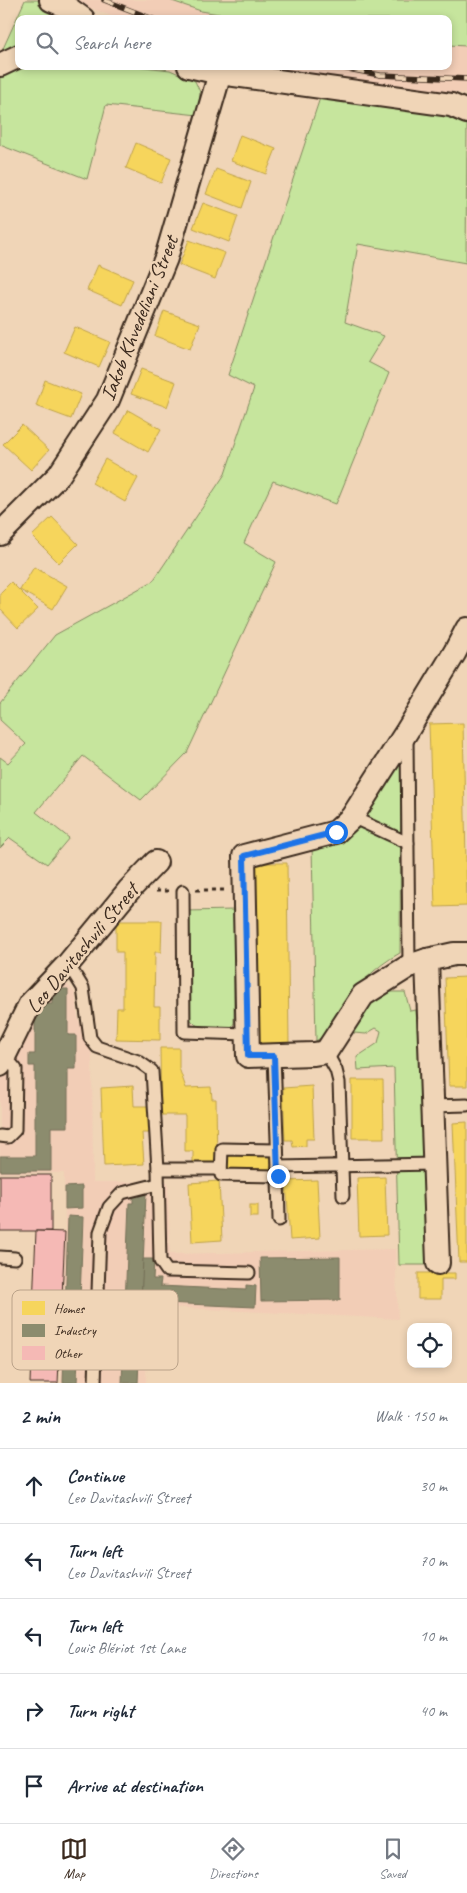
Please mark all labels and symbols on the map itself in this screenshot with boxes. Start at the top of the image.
street label: Iakob Khvedeliani Street [94,230,185,404]
route start [325,821,348,844]
street label: Leo Davitashvili Street [20,875,146,1018]
route end [267,1165,290,1188]
legend [12,1290,178,1370]
text: Homes [54,1300,85,1317]
text: Industry [54,1322,97,1339]
text: Other [54,1345,83,1362]

